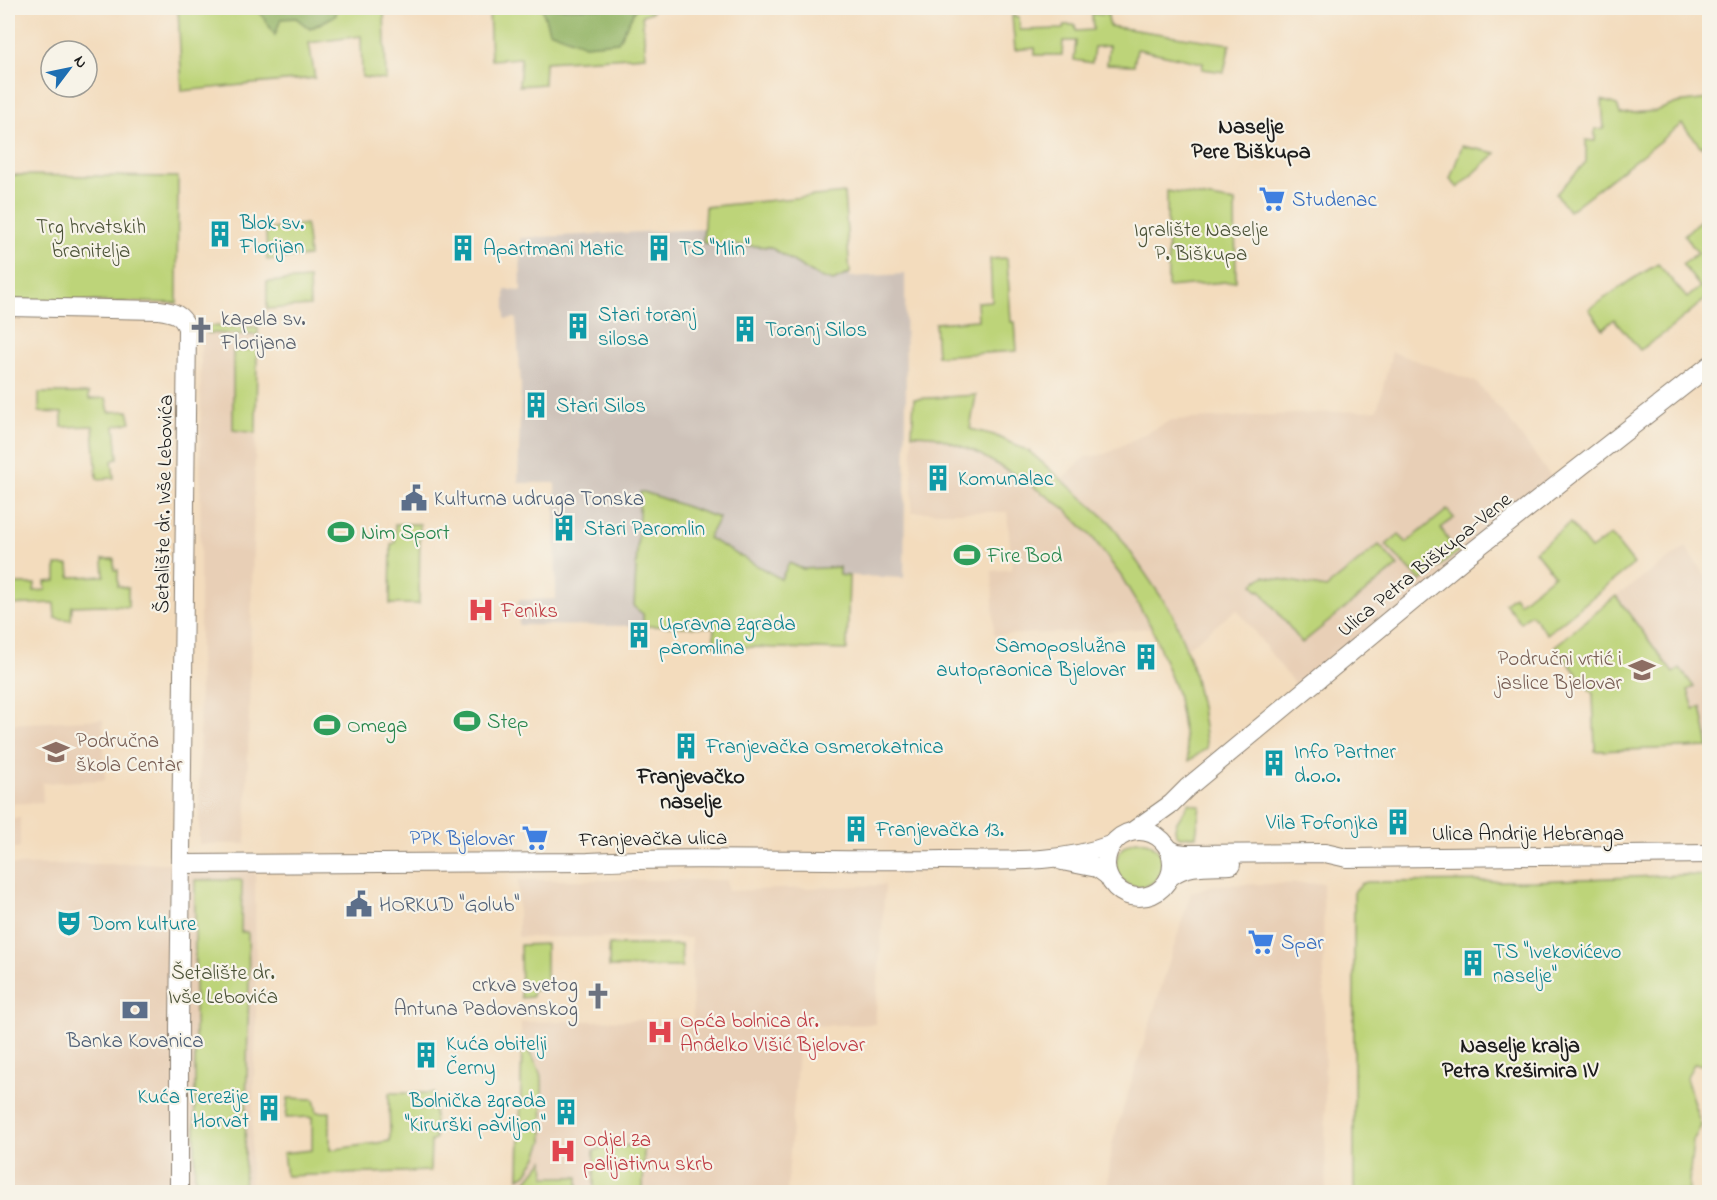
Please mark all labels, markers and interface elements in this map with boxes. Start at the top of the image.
north arrow [39,39,99,99]
text: N [67,51,93,73]
district label: Naselje Pere Biškupa [1191,112,1311,169]
supermarket icon: Studenac [1257,184,1287,214]
place label: Studenac [1292,186,1377,216]
place label: Blok sv. Florijan [239,209,304,263]
park label: Trg hrvatskih branitelja [36,213,146,267]
park label: Igralište Naselje P. Biškupa [1134,216,1269,270]
building icon: Blok sv. Florijan [205,219,235,249]
building icon: Apartmani Matic [448,233,478,263]
building icon: TS "Mlin" [644,233,674,263]
place label: Apartmani Matic [483,235,624,265]
place label: TS "Mlin" [679,235,750,265]
place label: Stari toranj silosa [598,301,697,355]
place label: kapela sv. Florijana [220,305,306,359]
building icon: Stari toranj silosa [563,311,593,341]
building icon: Toranj Silos [730,314,760,344]
church icon: kapela sv. Florijana [186,315,216,345]
place label: Toranj Silos [765,316,867,346]
building icon: Stari Silos [521,390,551,420]
place label: Stari Silos [556,392,646,422]
street label: Šetalište dr. Ivše Lebovića [148,394,182,614]
building icon: Komunalac [923,463,953,493]
place label: Komunalac [958,465,1054,495]
public building icon: Kulturna udruga Tonska [399,483,429,513]
place label: Kulturna udruga Tonska [434,485,644,517]
street label: Ulica Petra Biškupa-Vene [1332,485,1519,645]
building icon: Stari Paromlin [549,513,579,543]
place label: Stari Paromlin [584,515,705,545]
sports icon: Nim Sport [326,517,356,547]
place label: Nim Sport [361,519,450,549]
sports icon: Fire Bod [952,540,982,570]
place label: Fire Bod [986,542,1063,572]
hospital icon: Feniks [466,595,496,625]
place label: Feniks [500,597,558,627]
place label: Upravna zgrada paromlina [659,610,796,664]
building icon: Upravna zgrada paromlina [624,620,654,650]
place label: Samoposlužna autopraonica Bjelovar [936,632,1126,686]
building icon: Samoposlužna autopraonica Bjelovar [1131,642,1161,672]
place label: Područni vrtić i jaslice Bjelovar [1493,645,1622,699]
school or university icon: Područni vrtić i jaslice Bjelovar [1627,655,1657,685]
sports icon: Step [452,706,482,736]
place label: Step [487,708,528,738]
sports icon: Omega [312,710,342,740]
place label: Omega [347,712,407,744]
place label: Područna škola Centar [76,727,183,781]
building icon: Franjevačka Osmerokatnica [671,731,701,761]
place label: Franjevačka Osmerokatnica [705,733,944,763]
school or university icon: Područna škola Centar [41,737,71,767]
place label: Info Partner d.o.o. [1294,738,1397,792]
building icon: Info Partner d.o.o. [1259,748,1289,778]
district label: Franjevačko naselje [636,762,745,819]
building icon: Vila Fofonjka [1383,807,1413,837]
place label: Vila Fofonjka [1265,809,1378,839]
building icon: Franjevačka 13. [841,814,871,844]
place label: Franjevačka 13. [875,816,1004,846]
street label: Ulica Andrije Hebranga [1432,820,1624,852]
supermarket icon: PPK Bjelovar [520,823,550,853]
street label: Franjevačka ulica [578,824,727,856]
place label: PPK Bjelovar [410,825,515,855]
public building icon: HORKUD "Golub" [344,889,374,919]
place label: HORKUD "Golub" [379,891,519,921]
theatre icon: Dom kulture [54,908,84,938]
place label: Dom kulture [88,910,197,940]
supermarket icon: Spar [1246,927,1276,957]
place label: Spar [1281,929,1324,959]
place label: TS "Ivekovićevo naselje" [1493,938,1622,992]
building icon: TS "Ivekovićevo naselje" [1458,948,1488,978]
park label: Šetalište dr. Ivše Lebovića [168,959,278,1013]
place label: crkva svetog Antuna Padovanskog [394,971,578,1027]
church icon: crkva svetog Antuna Padovanskog [583,981,613,1011]
bank icon: Banka Kovanica [120,995,150,1025]
place label: Opća bolnica dr. Anđelko Višić Bjelovar [680,1007,866,1061]
hospital icon: Opća bolnica dr. Anđelko Višić Bjelovar [645,1017,675,1047]
place label: Banka Kovanica [66,1027,203,1057]
place label: Kuća obitelji Černy [446,1030,547,1086]
district label: Naselje kralja Petra Krešimira IV [1442,1031,1599,1088]
building icon: Kuća obitelji Černy [411,1040,441,1070]
place label: Kuća Terezije Horvat [137,1083,250,1137]
place label: Bolnička zgrada "Kirurški paviljon" [405,1087,546,1141]
building icon: Kuća Terezije Horvat [254,1093,284,1123]
building icon: Bolnička zgrada "Kirurški paviljon" [551,1097,581,1127]
place label: Odjel za palijativnu skrb [583,1126,713,1180]
hospital icon: Odjel za palijativnu skrb [548,1136,578,1166]

